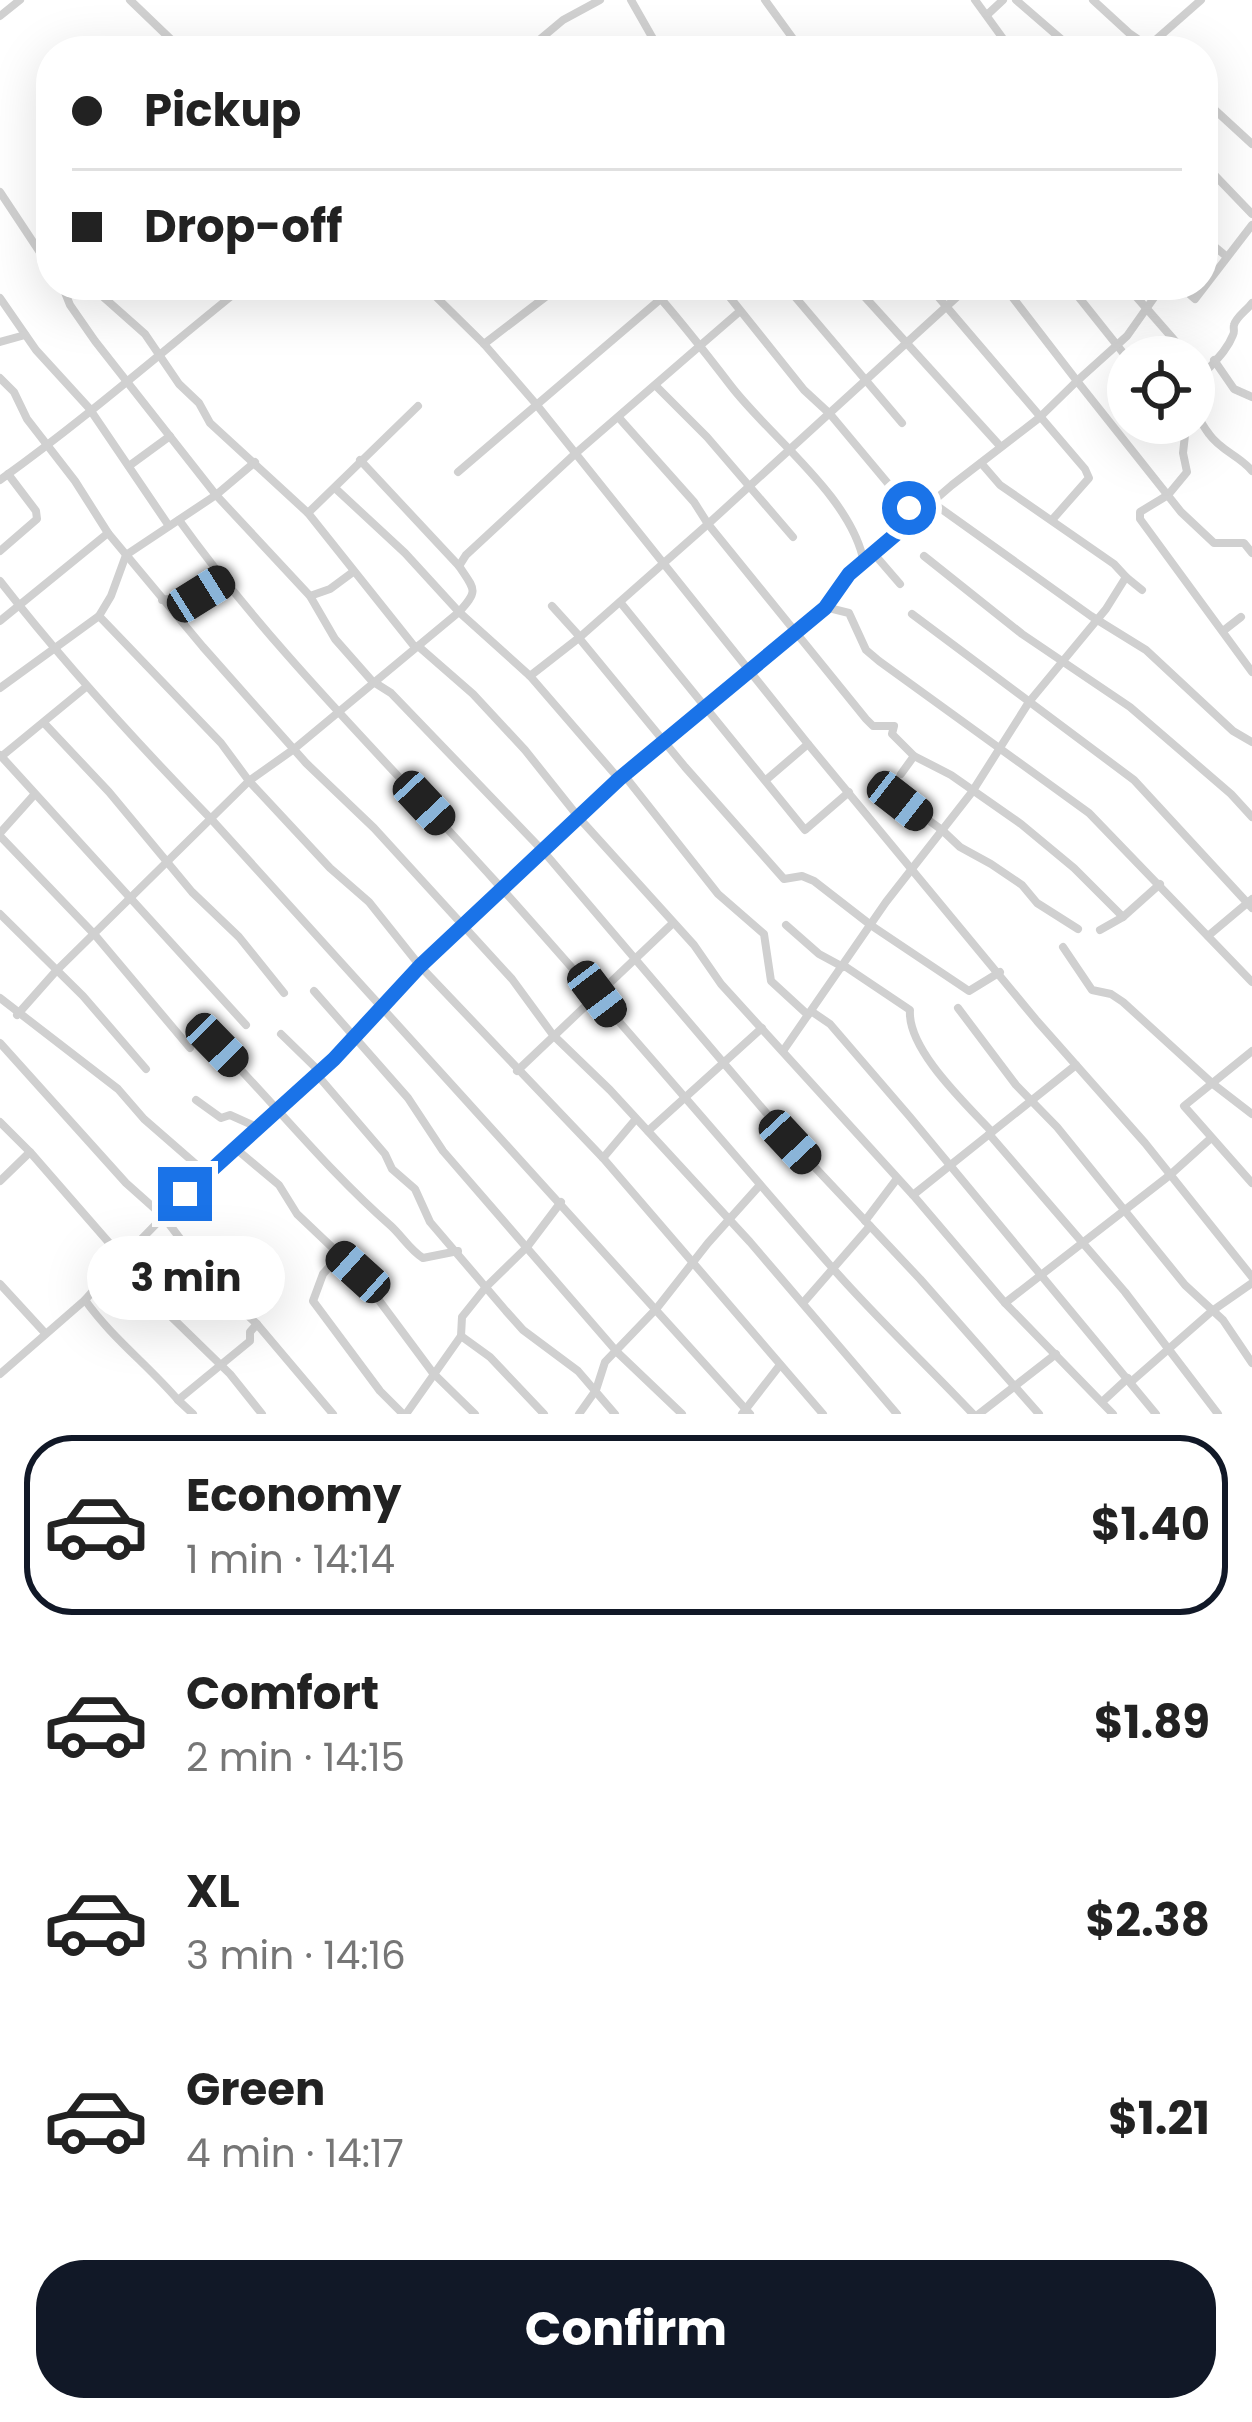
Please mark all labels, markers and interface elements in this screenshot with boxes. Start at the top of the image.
text: Pickup [144,79,301,142]
text: Drop-off [144,195,342,258]
map controls [1107,336,1215,444]
button: locate [1107,336,1215,444]
route start [882,481,936,535]
car [161,560,241,628]
car [386,764,462,842]
car [861,765,939,837]
car [561,954,633,1034]
car [179,1007,255,1083]
car [752,1103,828,1181]
route end [158,1167,212,1221]
car [319,1235,397,1309]
callout: 3 min [86,1236,284,1320]
text: 3 min [131,1250,241,1305]
text: Economy [186,1464,401,1527]
icon: car [42,1471,150,1579]
text: $1.40 [1091,1493,1210,1556]
text: 1 min · 14:14 [186,1532,395,1587]
text: Comfort [186,1662,379,1725]
icon: car [42,1669,150,1777]
text: $1.89 [1094,1691,1210,1754]
text: 2 min · 14:15 [186,1730,405,1785]
text: XL [186,1860,240,1923]
icon: car [42,1867,150,1975]
text: $2.38 [1086,1889,1210,1952]
text: 3 min · 14:16 [186,1928,406,1983]
text: Green [186,2058,325,2121]
icon: car [42,2065,150,2173]
text: $1.21 [1108,2087,1210,2150]
text: 4 min · 14:17 [186,2126,404,2181]
button: Confirm [36,2260,1216,2398]

